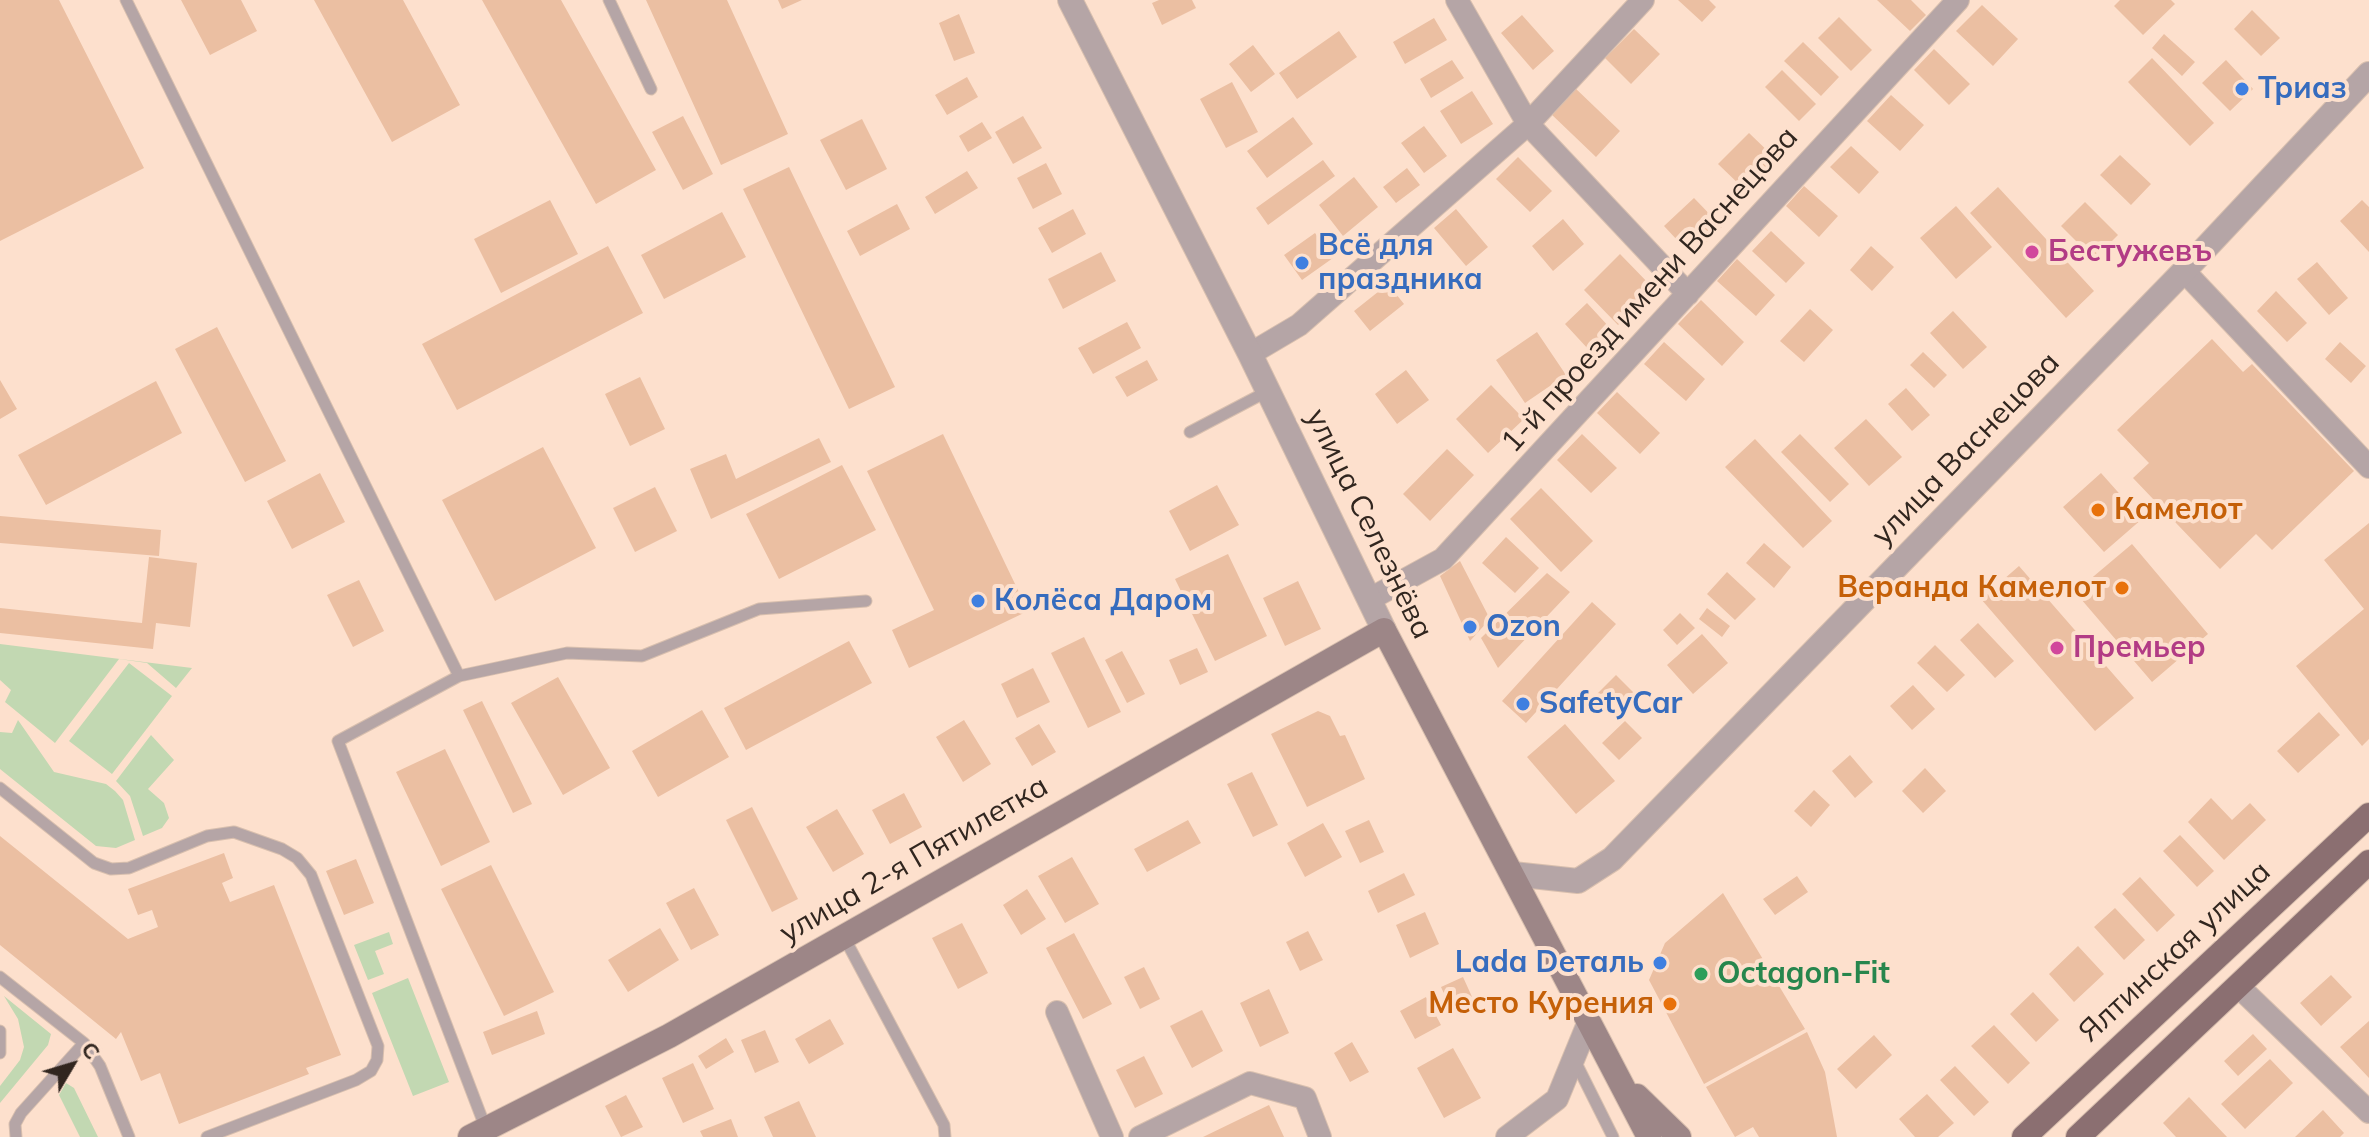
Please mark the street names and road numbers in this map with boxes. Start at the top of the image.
street label: 1-й проезд имени Васнецова [1494,120,1806,460]
street label: улица Васнецова [1865,345,2067,553]
street label: улица Селезнёва [1298,403,1440,645]
street label: улица 2-я Пятилетка [774,769,1054,951]
street label: Ялтинская улица [2072,854,2278,1050]

